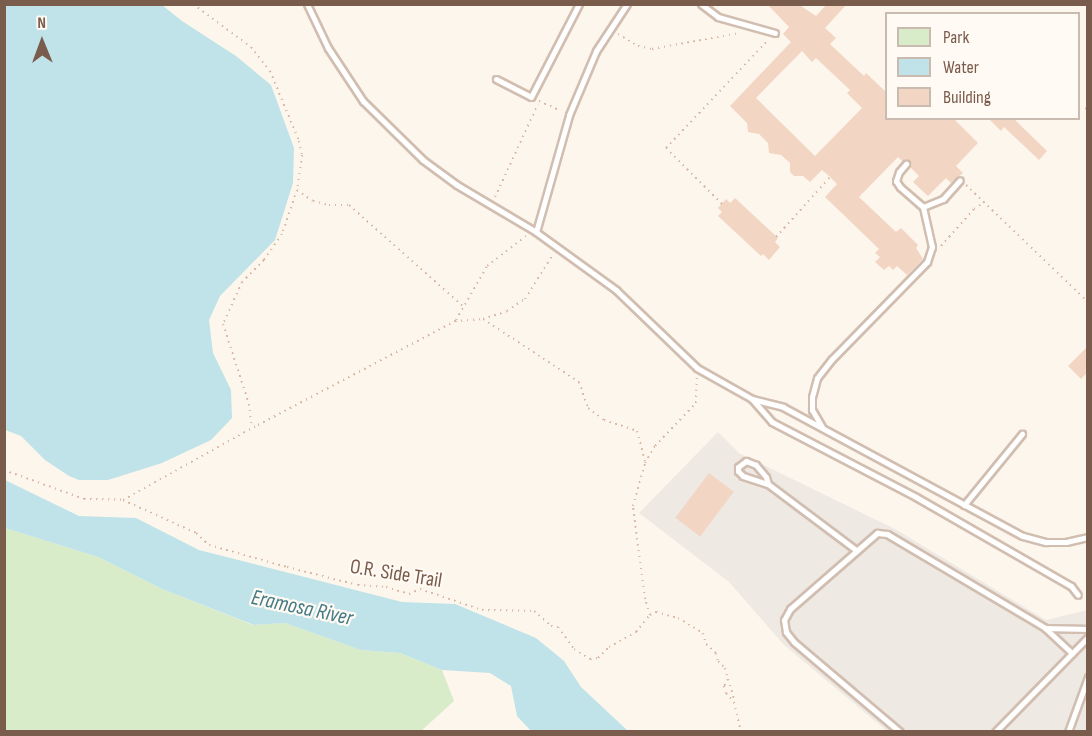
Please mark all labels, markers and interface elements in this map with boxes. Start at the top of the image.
north arrow [12,12,72,72]
legend [885,12,1080,120]
text: N [37,14,46,33]
text: Park [943,27,969,48]
text: Water [943,57,979,78]
text: Building [943,87,991,108]
street label: O.R. Side Trail [348,554,444,594]
water label: Eramosa River [249,584,355,632]

